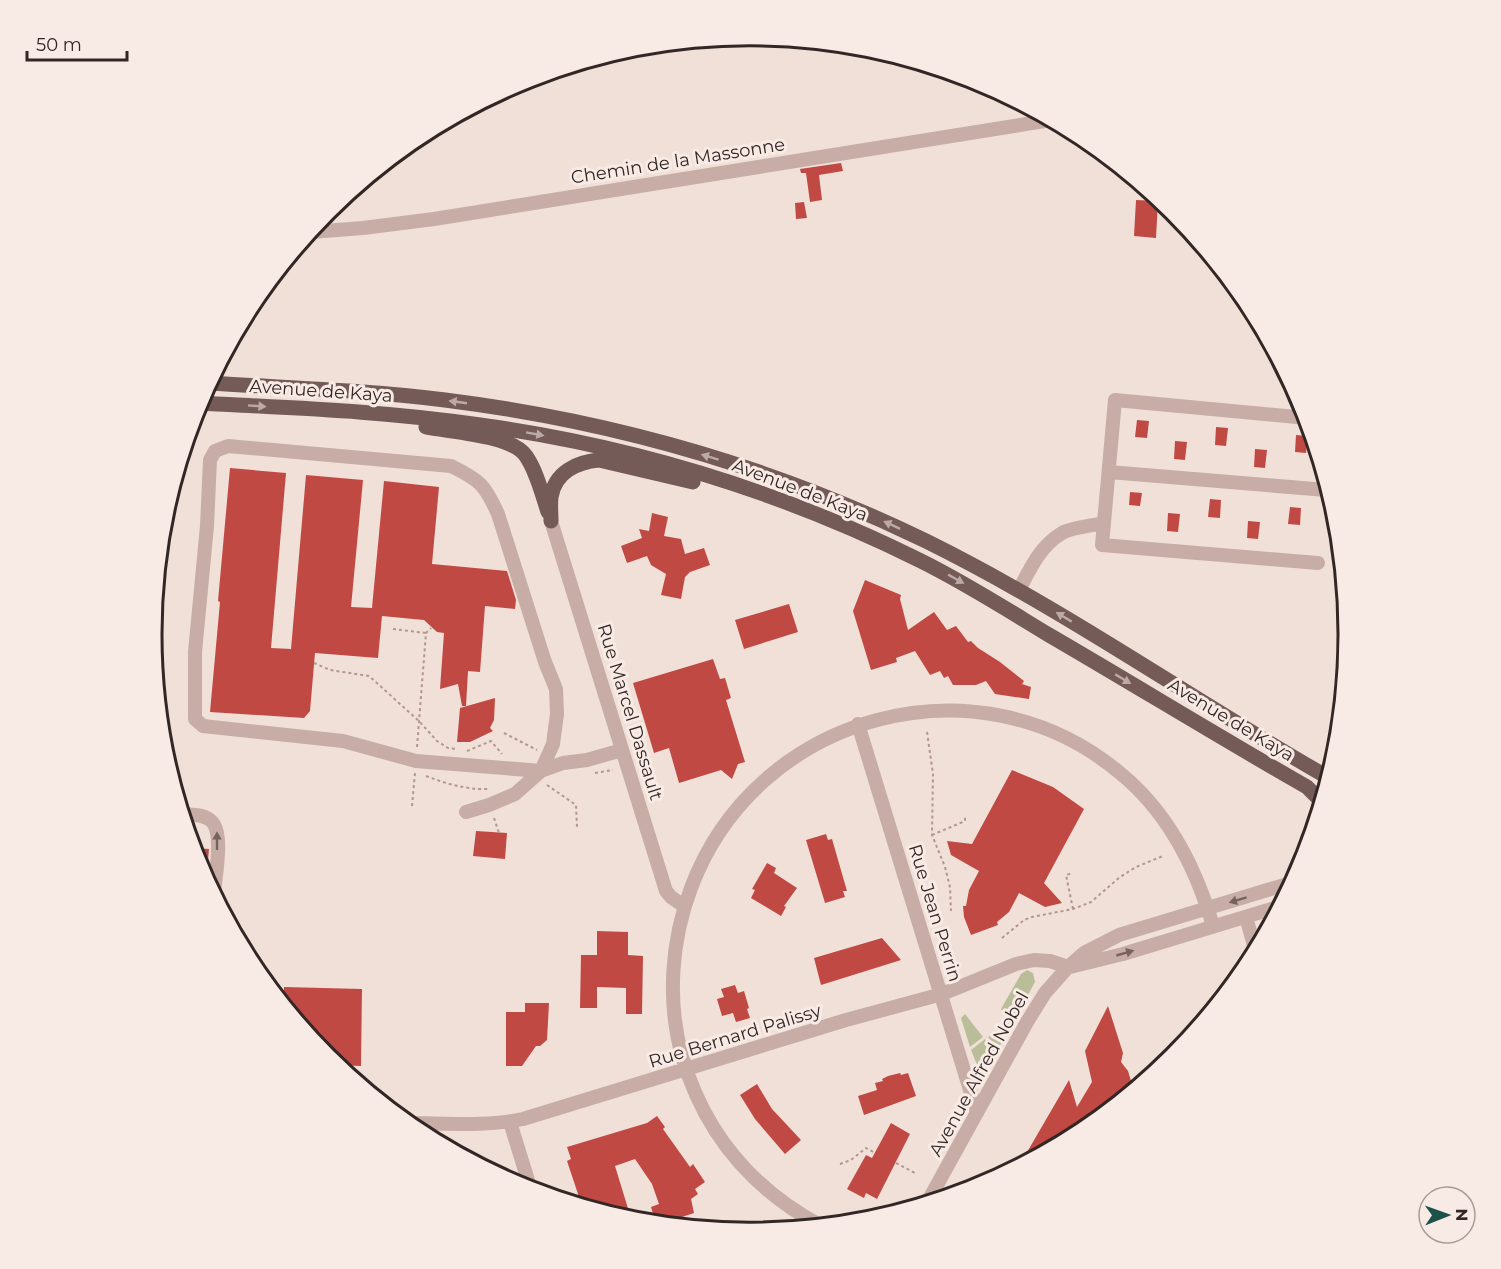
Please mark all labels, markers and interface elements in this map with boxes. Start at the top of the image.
scale bar [27,24,128,62]
text: 50 m [36,34,82,56]
street label: Chemin de la Massonne [569,133,787,189]
street label: Avenue de Kaya [249,375,393,407]
one-way arrow [448,397,467,406]
one-way arrow [248,401,267,411]
one-way arrow [526,430,545,439]
one-way arrow [701,451,719,461]
street label: Avenue de Kaya [729,454,871,526]
one-way arrow [883,520,901,530]
one-way arrow [947,574,964,584]
one-way arrow [1056,612,1072,623]
street label: Rue Marcel Dassault [593,621,667,803]
one-way arrow [1115,673,1131,684]
street label: Avenue de Kaya [1164,674,1298,766]
one-way arrow [212,832,222,851]
street label: Rue Jean Perrin [904,842,966,984]
one-way arrow [1229,896,1247,905]
one-way arrow [1116,948,1134,957]
street label: Avenue Alfred Nobel [925,988,1033,1160]
street label: Rue Bernard Palissy [646,999,824,1073]
north arrow [1417,1185,1477,1245]
text: N [1452,1208,1471,1221]

